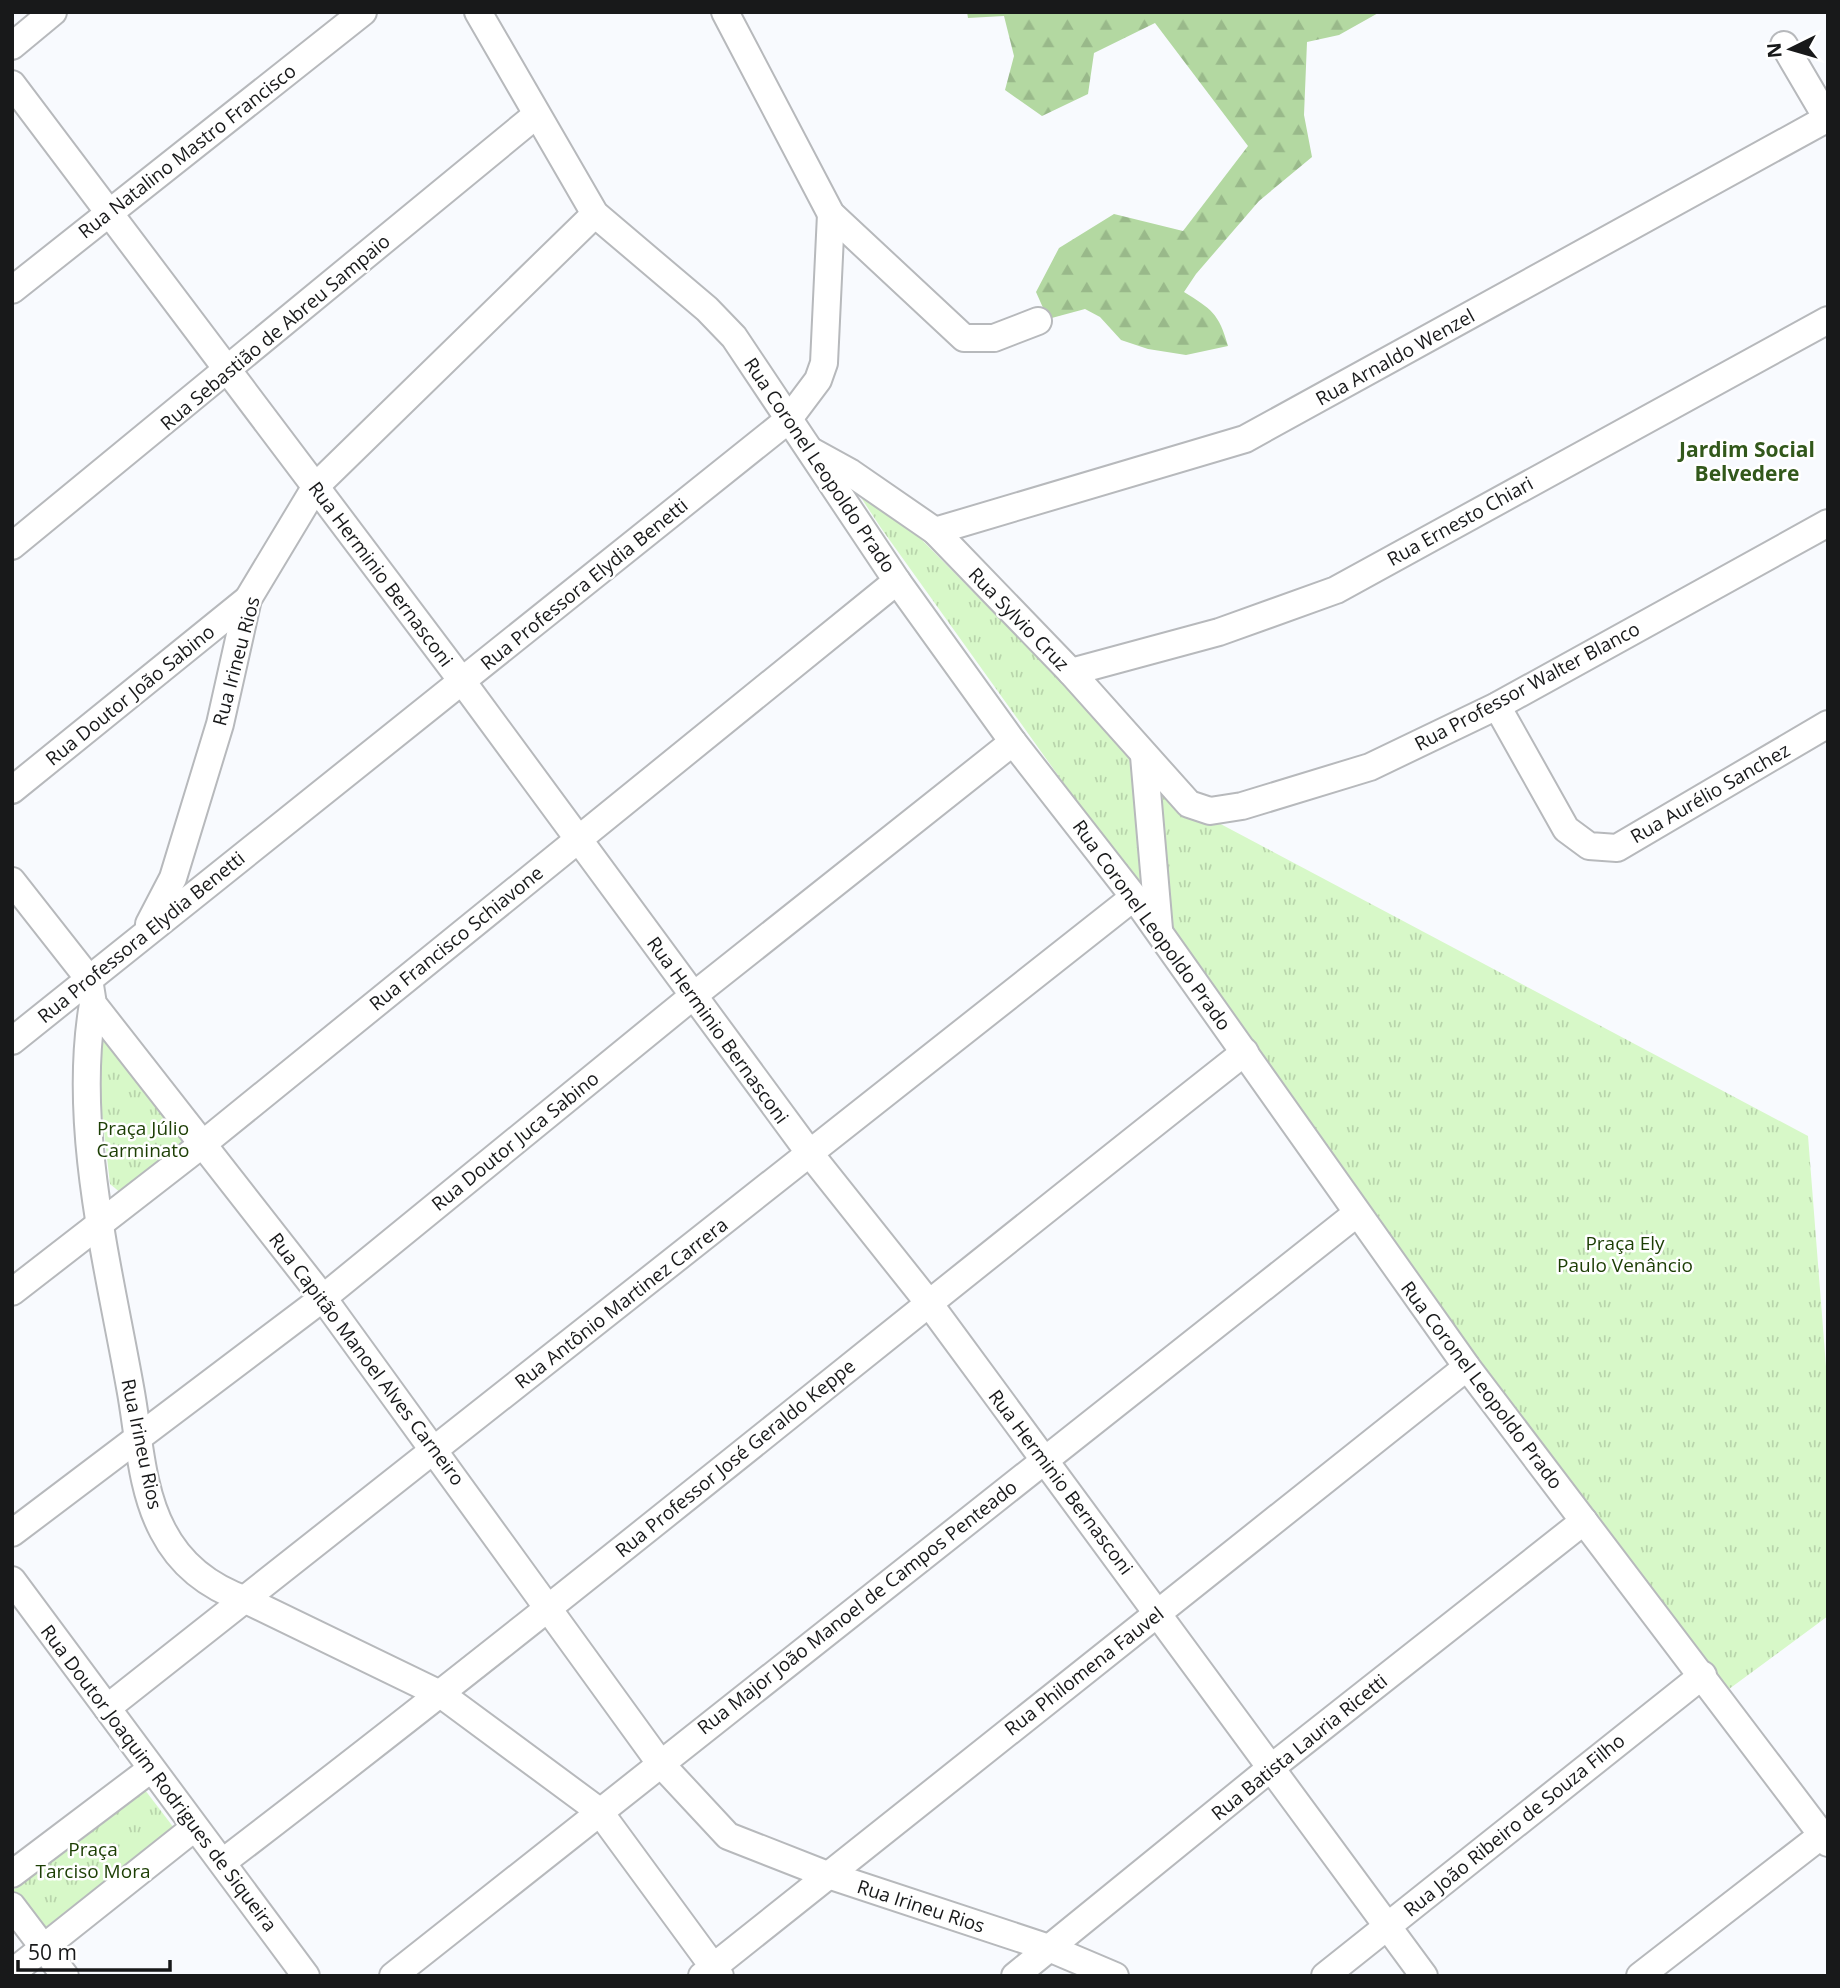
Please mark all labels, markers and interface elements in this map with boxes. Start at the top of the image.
north arrow [1756,14,1826,84]
text: N [1760,42,1788,59]
street label: Rua Natalino Mastro Francisco [73,58,301,244]
street label: Rua Sebastião de Abreu Sampaio [155,228,395,436]
street label: Rua Arnaldo Wenzel [1311,303,1479,411]
street label: Rua Coronel Leopoldo Prado [738,352,902,578]
district label: Jardim Social Belvedere [1677,435,1815,487]
street label: Rua Ernesto Chiari [1382,470,1538,572]
street label: Rua Herminio Bernasconi [303,476,459,672]
street label: Rua Professora Elydia Benetti [475,492,693,676]
street label: Rua Sylvio Cruz [963,562,1075,676]
street label: Rua Irineu Rios [206,594,266,728]
street label: Rua Professor Walter Blanco [1410,615,1644,757]
street label: Rua Doutor João Sabino [40,619,220,771]
street label: Rua Aurélio Sanchez [1626,737,1794,849]
street label: Rua Coronel Leopoldo Prado [1067,815,1237,1035]
street label: Rua Professora Elydia Benetti [32,845,250,1029]
street label: Rua Francisco Schiavone [364,860,548,1016]
street label: Rua Herminio Bernasconi [641,931,795,1129]
street label: Rua Doutor Juca Sabino [426,1065,604,1217]
park label: Praça Júlio Carminato [96,1115,190,1163]
street label: Rua Antônio Martinez Carrera [509,1212,733,1394]
street label: Rua Capitão Manoel Alves Carneiro [263,1227,471,1491]
park label: Praça Ely Paulo Venâncio [1557,1230,1693,1278]
street label: Rua Coronel Leopoldo Prado [1395,1276,1569,1494]
street label: Rua Professor José Geraldo Keppe [610,1353,860,1563]
street label: Rua Irineu Rios [115,1376,169,1512]
street label: Rua Herminio Bernasconi [983,1384,1139,1580]
street label: Rua Major João Manoel de Campos Penteado [692,1474,1022,1740]
street label: Rua Philomena Fauvel [999,1601,1169,1741]
street label: Rua Doutor Joaquim Rodrigues de Siqueira [35,1619,283,1937]
street label: Rua Batista Lauria Ricetti [1206,1668,1392,1826]
street label: Rua João Ribeiro de Souza Filho [1398,1728,1630,1922]
park label: Praça Tarciso Mora [36,1836,150,1884]
street label: Rua Irineu Rios [854,1873,988,1939]
scale bar [18,1928,170,1972]
text: 50 m [28,1938,77,1966]

